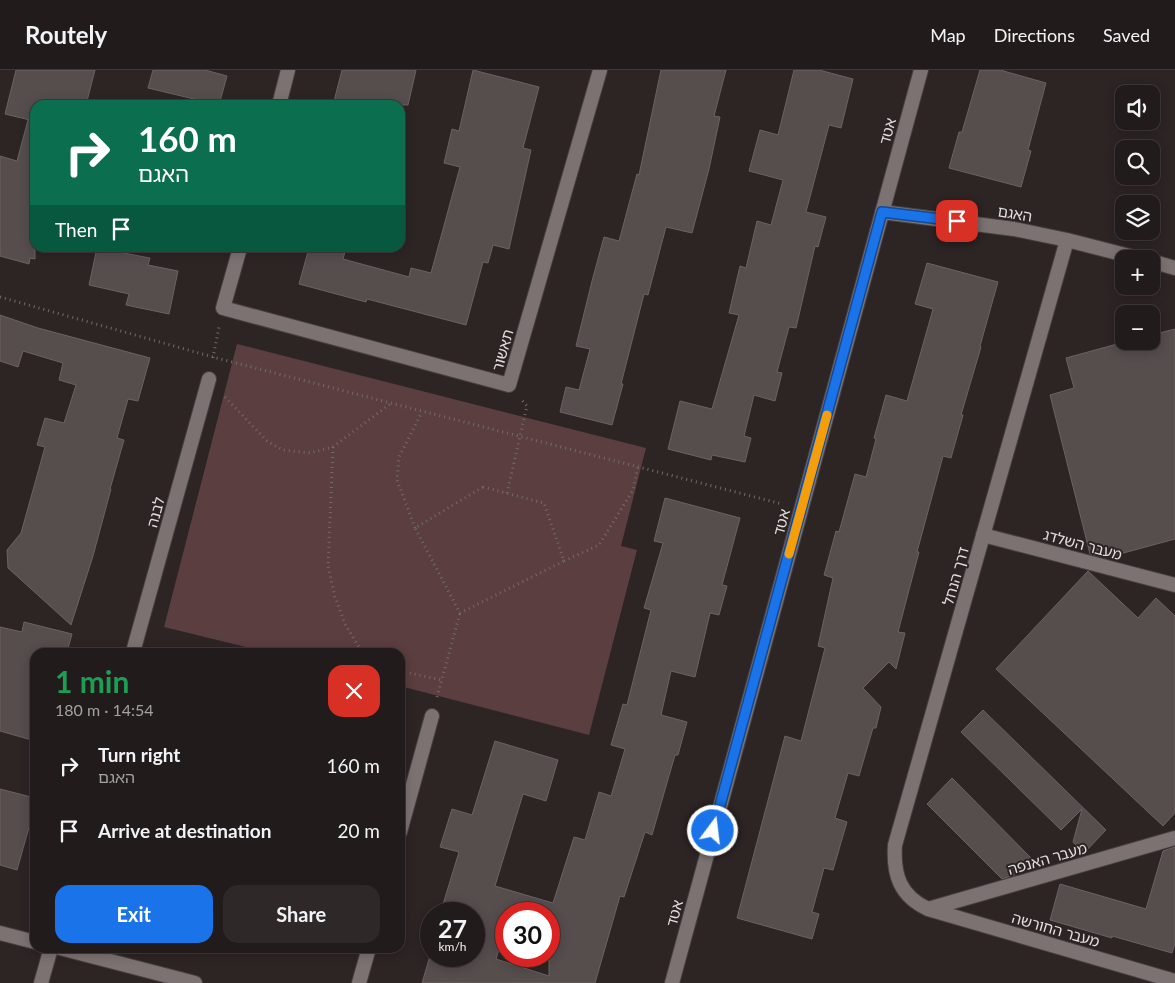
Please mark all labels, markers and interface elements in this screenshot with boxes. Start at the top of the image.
text: Routely [25,20,107,49]
text: Map [930,24,966,46]
text: Directions [994,24,1075,46]
text: Saved [1103,24,1150,46]
map controls [1115,85,1160,350]
button: sound [1115,85,1160,130]
street label: אטד [875,116,899,146]
text: 160 m [138,117,237,159]
icon: right [55,120,120,185]
button: search [1115,140,1160,185]
text: האגם [138,160,189,187]
button: layers [1115,195,1160,240]
pin [936,200,978,242]
street label: האגם [996,201,1034,225]
icon: arrive [943,207,971,235]
icon: arrive [107,215,135,243]
text: Then [55,218,97,241]
button: + [1115,250,1160,295]
button: − [1115,305,1160,350]
street label: תאשור [487,327,517,373]
street label: לבנה [142,495,168,529]
street label: אטד [769,507,793,537]
street label: מעבר השלדג [1042,525,1124,563]
street label: דרך הנחל [938,545,972,607]
text: 1 min [55,663,129,699]
button: close [328,665,380,717]
text: 180 m · 14:54 [55,700,154,719]
text: Turn right [98,743,180,766]
icon: right [55,752,83,780]
text: 160 m [326,754,380,777]
text: האגם [98,767,135,786]
position arrow [686,804,738,856]
icon: arrive [55,817,83,845]
text: Arrive at destination [98,819,271,842]
text: 20 m [337,819,380,842]
street label: מעבר האנפה [1005,838,1089,878]
button: Exit [55,885,213,943]
button: Share [223,885,380,943]
street label: אטד [662,898,686,928]
speed limit sign: 30 [495,902,560,967]
street label: מעבר החורשה [1010,908,1102,950]
text: 27 [438,913,467,943]
text: km/h [438,939,467,954]

